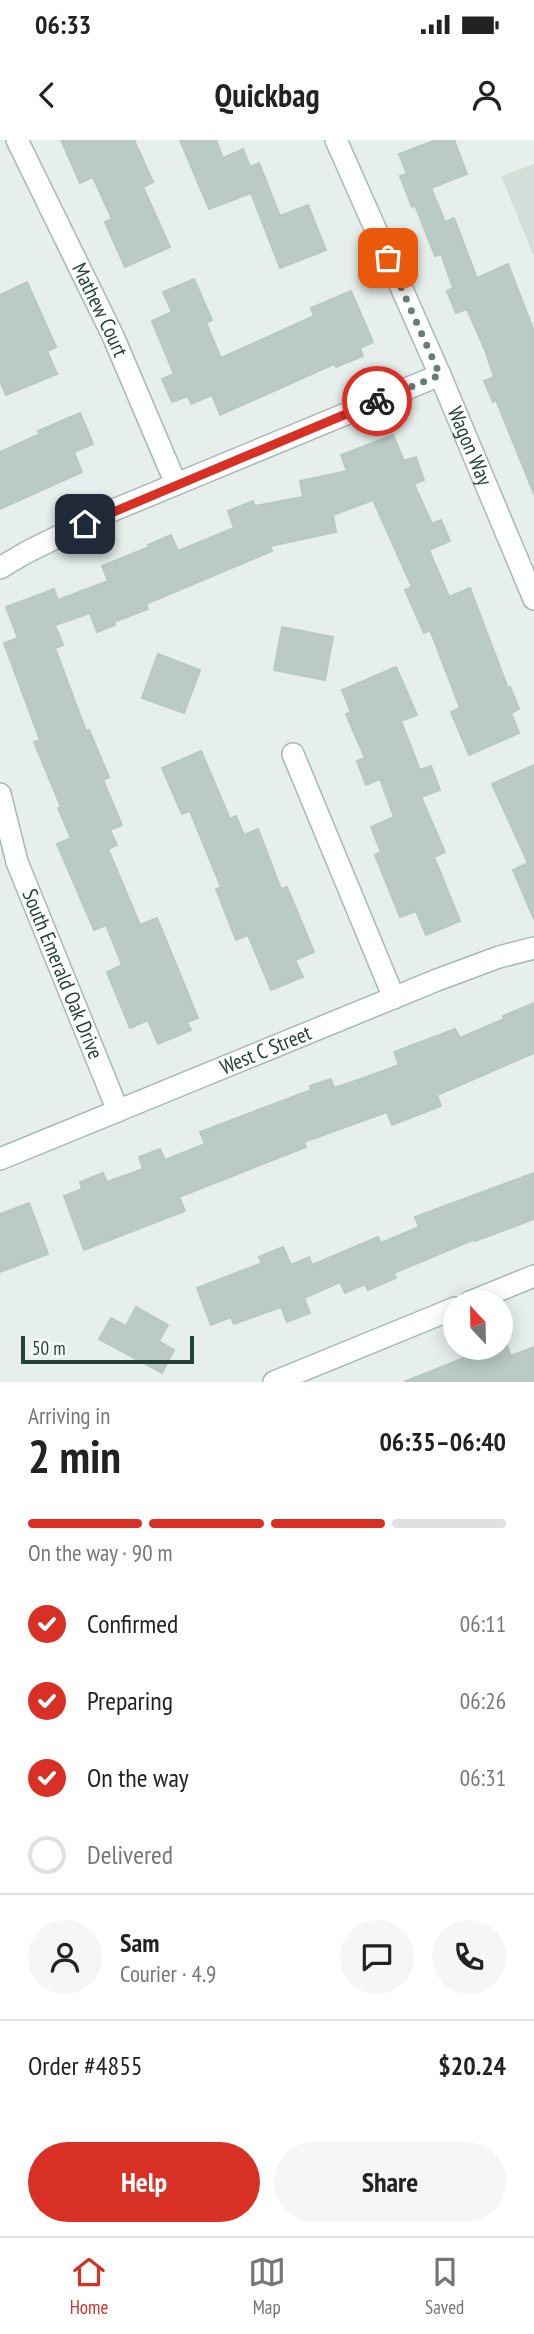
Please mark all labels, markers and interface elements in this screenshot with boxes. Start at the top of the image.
text: 06:33 [35,8,91,41]
text: Quickbag [214,74,320,116]
icon: back [28,76,66,114]
icon: person [468,76,506,114]
pin [358,228,418,288]
icon: bag [369,239,407,277]
street label: Mathew Court [66,258,134,361]
courier [342,366,412,436]
icon: bike [358,382,396,420]
street label: Wagon Way [442,402,499,489]
pin [55,494,115,554]
icon: home [66,505,104,543]
street label: South Emerald Oak Drive [16,885,109,1063]
street label: West C Street [216,1019,315,1081]
north arrow [443,1290,513,1360]
map controls [443,1290,513,1360]
scale bar [21,1333,194,1365]
text: 50 m [32,1336,66,1360]
text: Arriving in [28,1401,110,1430]
text: 06:35–06:40 [379,1425,506,1458]
text: 2 min [28,1426,121,1486]
text: On the way · 90 m [28,1538,172,1567]
icon: check [28,1605,66,1643]
text: Confirmed [87,1607,178,1640]
text: 06:11 [460,1609,506,1638]
icon: check [28,1682,66,1720]
text: Preparing [87,1684,173,1717]
text: 06:26 [460,1686,506,1715]
icon: check [28,1759,66,1797]
text: On the way [87,1761,189,1794]
text: 06:31 [460,1763,506,1792]
text: Delivered [87,1838,173,1871]
button: person [28,1920,102,1994]
button: chat [340,1920,414,1994]
button: phone [432,1920,506,1994]
text: Sam [120,1926,159,1959]
text: Courier · 4.9 [120,1959,216,1988]
text: Order #4855 [28,2049,143,2082]
text: $20.24 [438,2049,506,2082]
button: Help [28,2142,260,2222]
button: Share [274,2142,506,2222]
tab: Home [70,2253,108,2319]
tab: Map [248,2253,286,2319]
tab: Saved [425,2253,464,2319]

